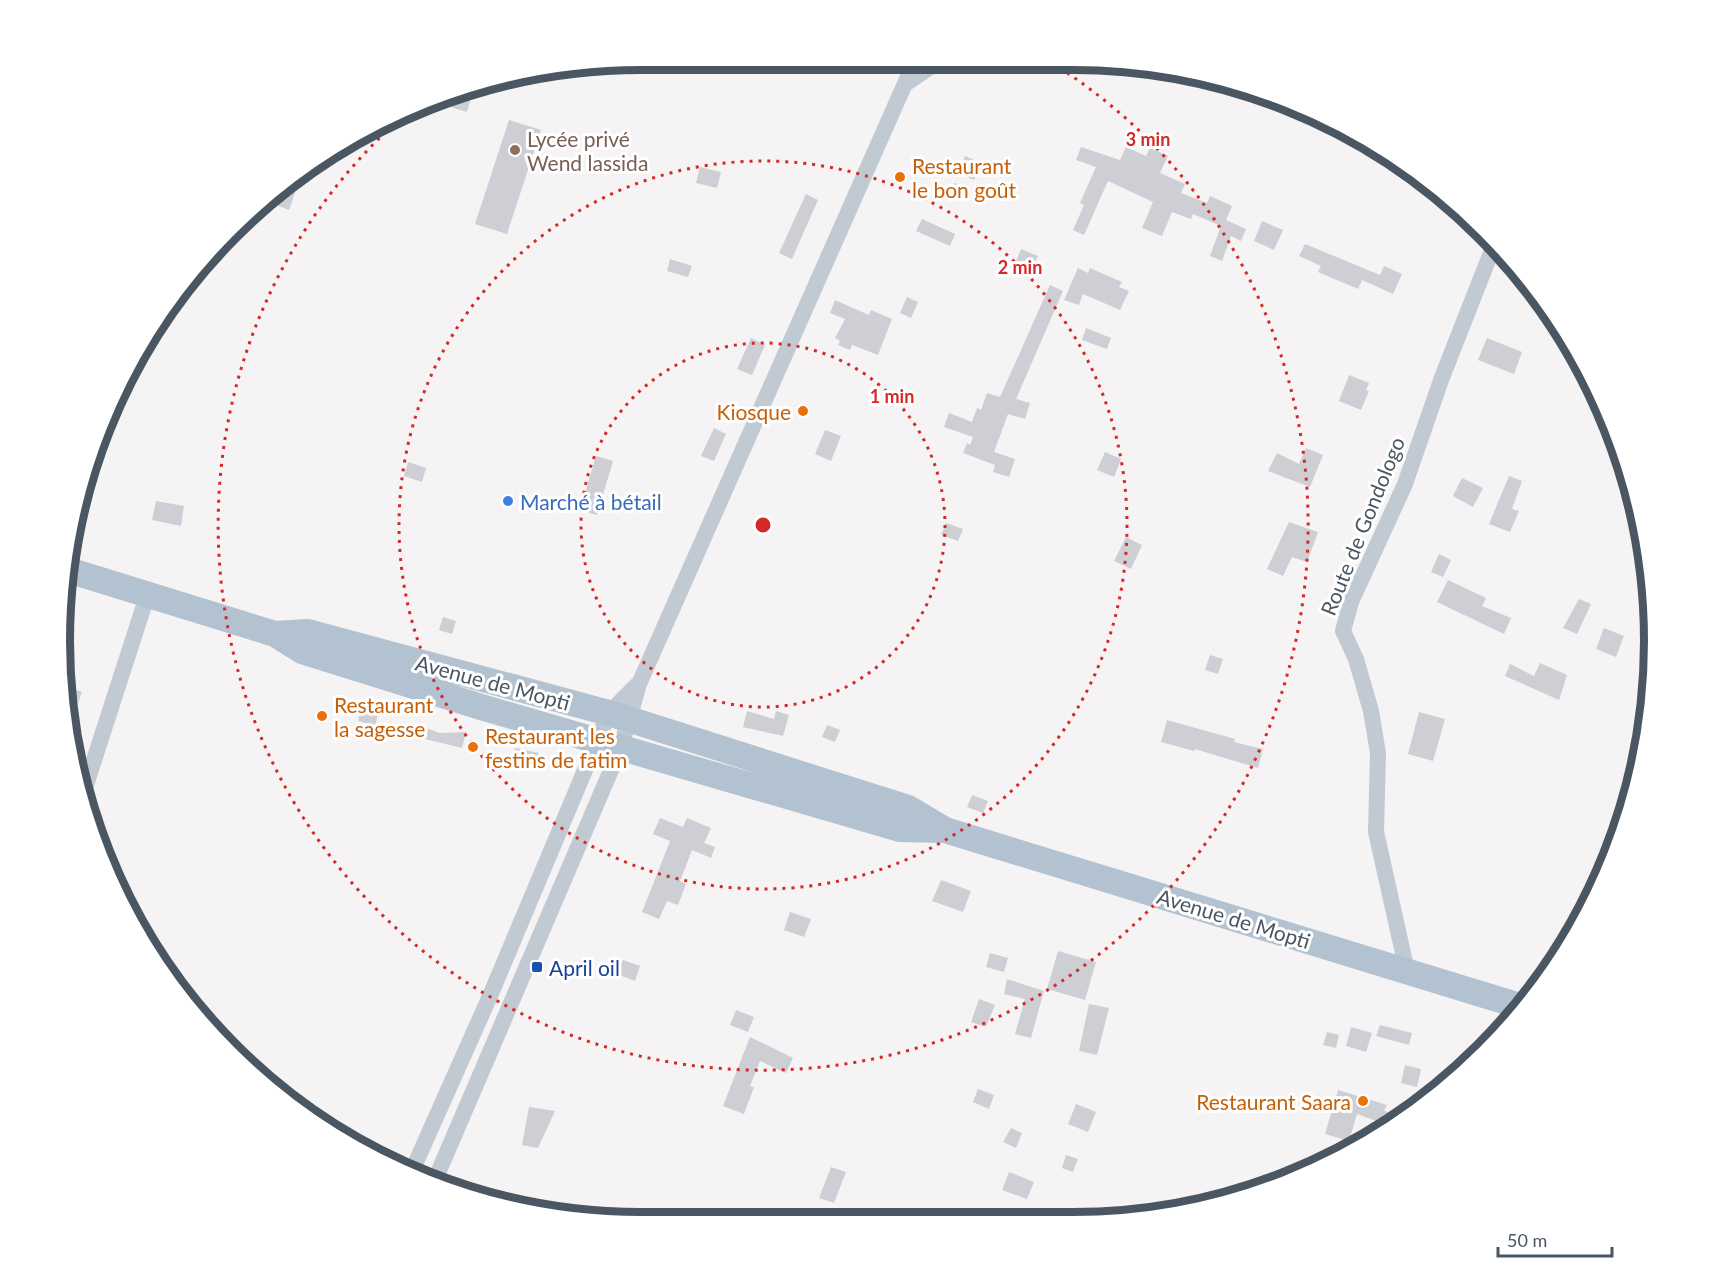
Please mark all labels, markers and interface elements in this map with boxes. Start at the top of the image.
place label: Lycée privé Wend lassida [527,126,648,175]
text: 3 min [1126,128,1170,150]
marker: Lycée privé Wend lassida [508,143,522,157]
place label: Restaurant le bon goût [912,153,1017,202]
marker: Restaurant le bon goût [893,170,907,184]
text: 2 min [998,256,1042,278]
text: 1 min [870,385,914,407]
place label: Kiosque [716,399,791,424]
marker: Kiosque [796,404,810,418]
street label: Route de Gondologo [1315,433,1409,619]
place label: Marché à bétail [520,489,662,514]
marker: Marché à bétail [501,494,515,508]
centre of rings [753,515,773,535]
street label: Avenue de Mopti [413,649,573,715]
place label: Restaurant la sagesse [334,692,434,741]
marker: Restaurant la sagesse [315,709,329,723]
place label: Restaurant les festins de fatim [485,723,627,772]
marker: Restaurant les festins de fatim [466,740,480,754]
street label: Avenue de Mopti [1154,883,1314,953]
place label: April oil [549,955,620,980]
marker: April oil [530,960,544,974]
place label: Restaurant Saara [1196,1089,1351,1114]
marker: Restaurant Saara [1356,1094,1370,1108]
scale bar [1498,1220,1612,1258]
text: 50 m [1507,1229,1547,1251]

